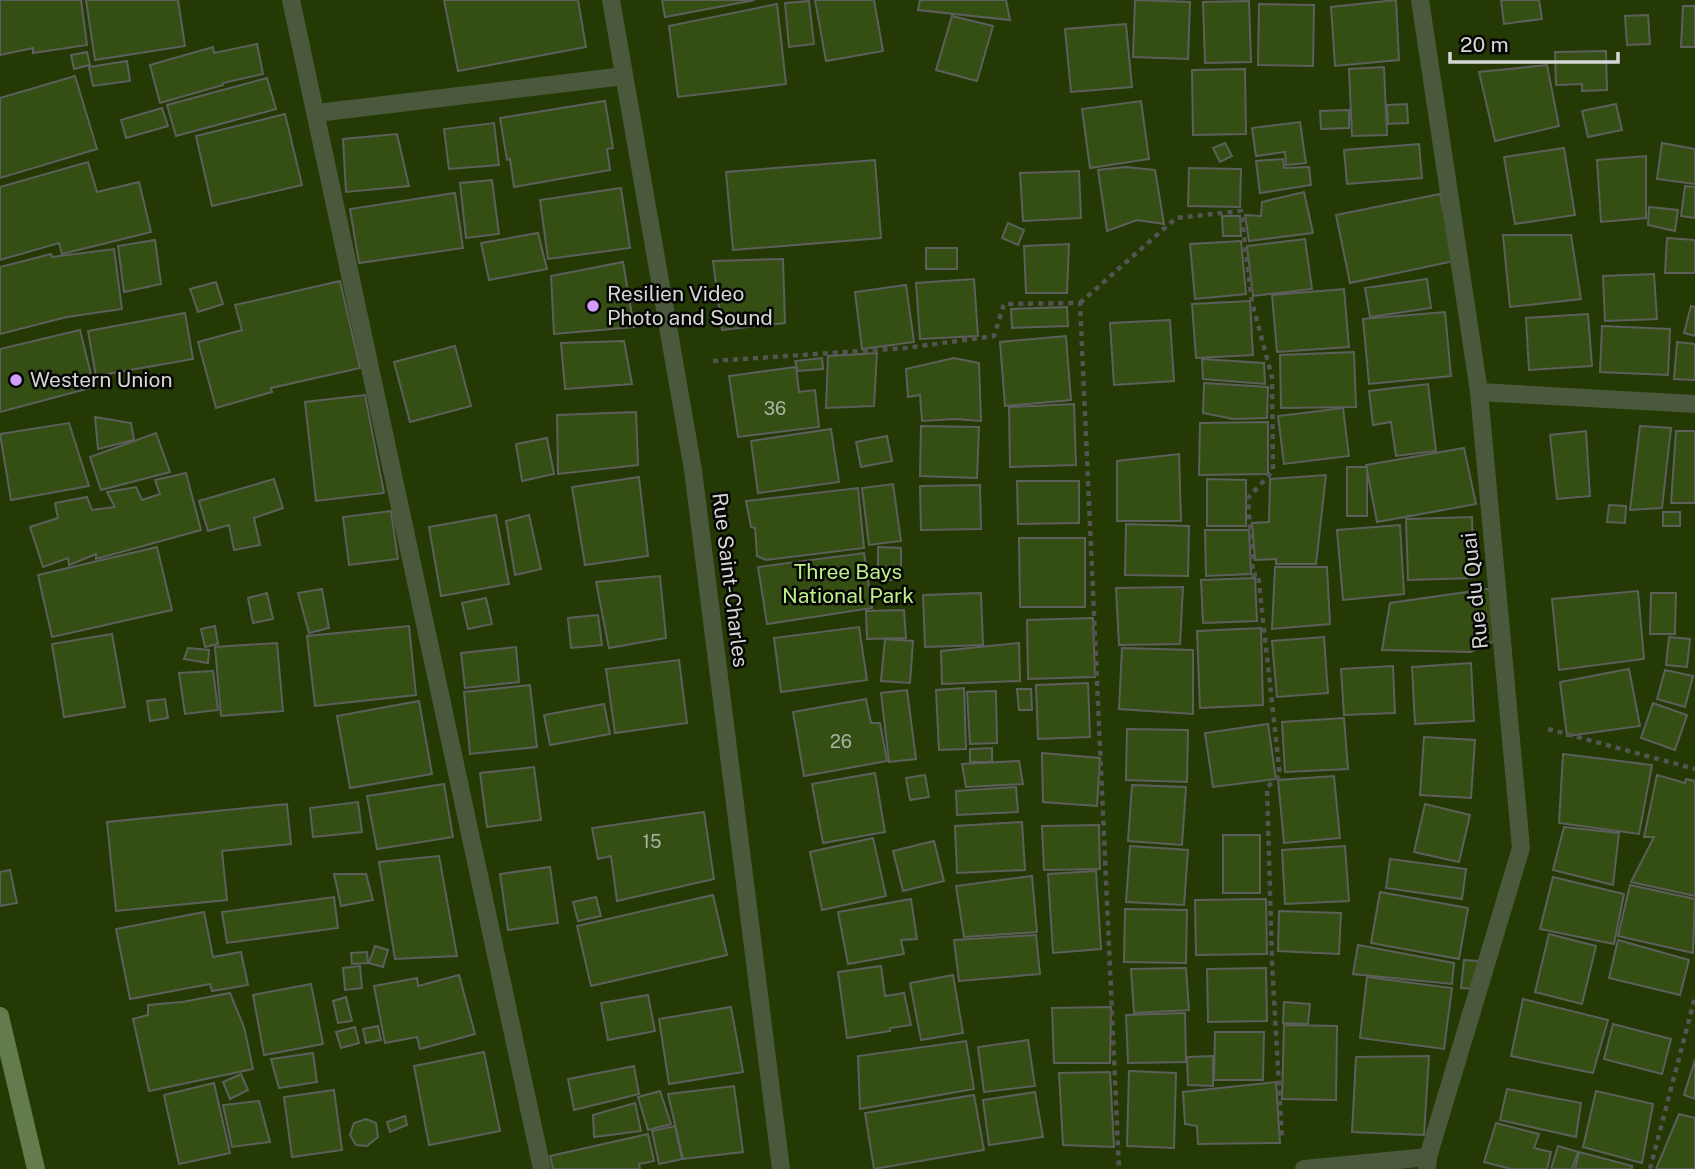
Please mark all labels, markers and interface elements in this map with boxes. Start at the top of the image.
scale bar [1450,21,1618,65]
text: 20 m [1460,32,1509,57]
place label: Resilien Video Photo and Sound [607,281,773,330]
marker: Resilien Video Photo and Sound [585,298,601,314]
place label: Western Union [30,367,173,392]
marker: Western Union [8,372,24,388]
house number: 36 [764,398,786,419]
street label: Rue Saint-Charles [707,491,754,669]
street label: Rue du Quai [1456,531,1493,651]
park label: Three Bays National Park [782,559,914,608]
house number: 26 [830,731,852,752]
house number: 15 [643,831,661,852]

